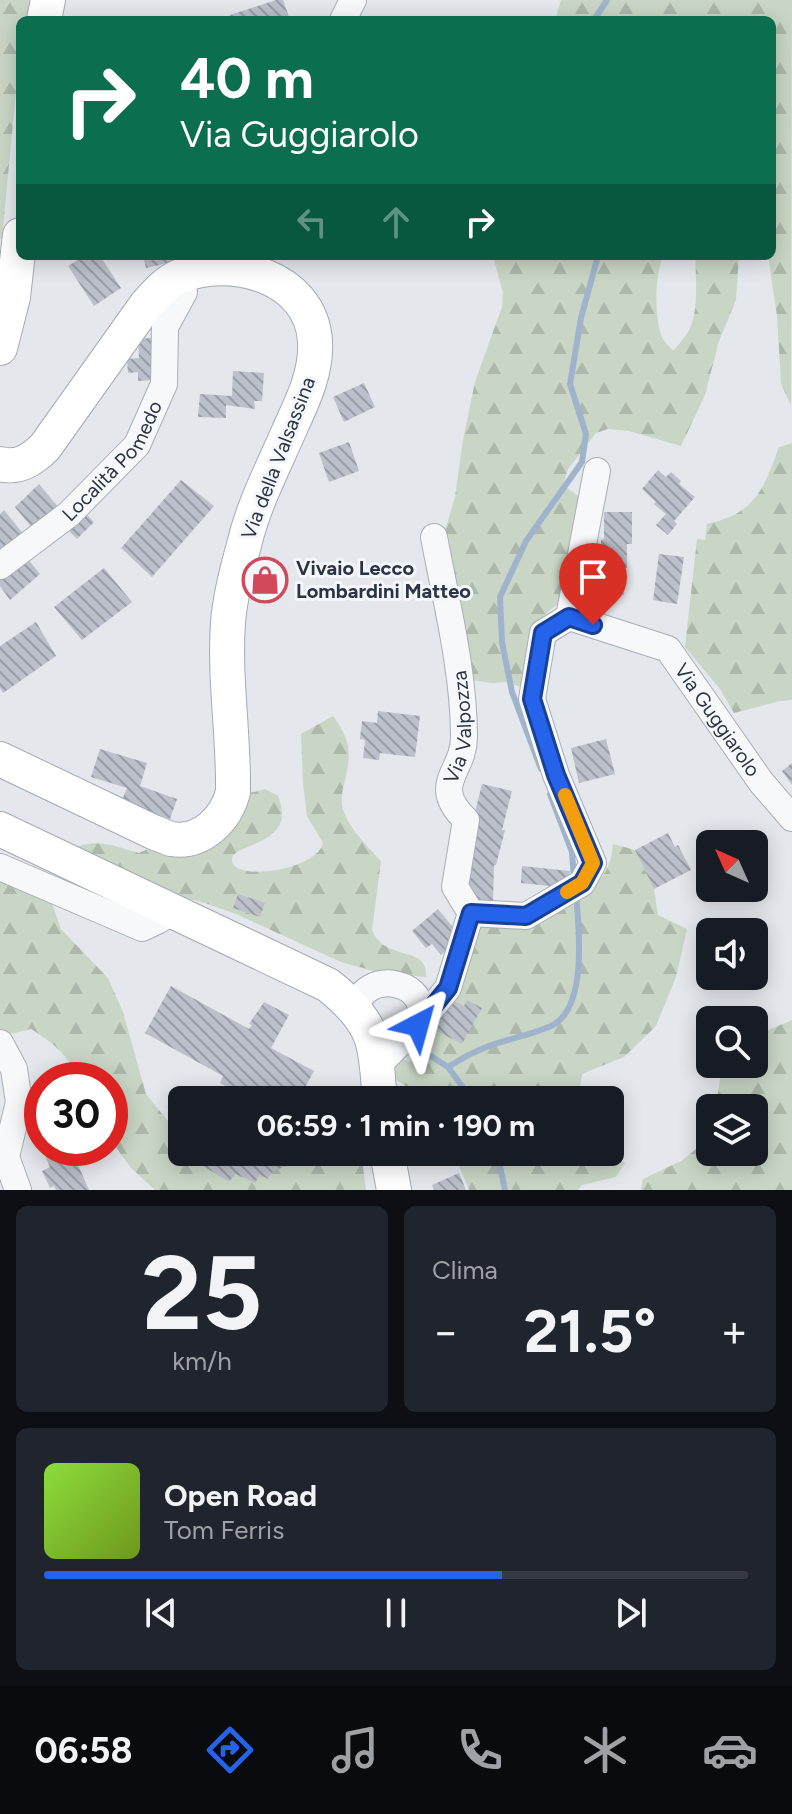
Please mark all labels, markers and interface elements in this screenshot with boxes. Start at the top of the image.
text: 40 m [180,45,314,112]
icon: right [48,48,152,152]
text: Via Guggiarolo [180,113,419,156]
icon: left [290,200,334,244]
icon: ahead [374,200,418,244]
icon: right [458,200,502,244]
street label: Via della Valsassina [236,373,320,543]
street label: Località Pomedo [57,397,167,526]
pin [559,543,627,625]
icon: arrive [571,555,615,599]
shop icon: Vivaio Lecco Lombardini Matteo [241,556,289,604]
place label: Vivaio Lecco Lombardini Matteo [296,556,471,603]
street label: Via Guggiarolo [670,659,765,781]
street label: Via Valpozza [438,669,476,787]
north arrow [696,830,768,902]
map controls [696,830,768,1166]
button: sound [696,918,768,990]
position arrow [376,983,460,1067]
button: search [696,1006,768,1078]
speed limit sign: 30 [24,1062,128,1166]
button: layers [696,1094,768,1166]
text: 06:59 · 1 min · 190 m [257,1107,535,1144]
text: 25 [142,1230,262,1355]
text: Clima [432,1254,498,1286]
text: 21.5° [524,1295,656,1367]
text: − [432,1305,459,1358]
text: + [721,1305,748,1358]
text: km/h [172,1345,232,1377]
text: Open Road [164,1477,317,1514]
text: Tom Ferris [164,1514,284,1546]
icon: previous [139,1591,183,1635]
icon: pause [374,1591,418,1635]
icon: next [609,1591,653,1635]
icon: directions [202,1722,258,1778]
icon: music [327,1722,383,1778]
icon: phone [452,1722,508,1778]
icon: climate [577,1722,633,1778]
icon: car [702,1722,758,1778]
text: 06:58 [35,1729,133,1772]

